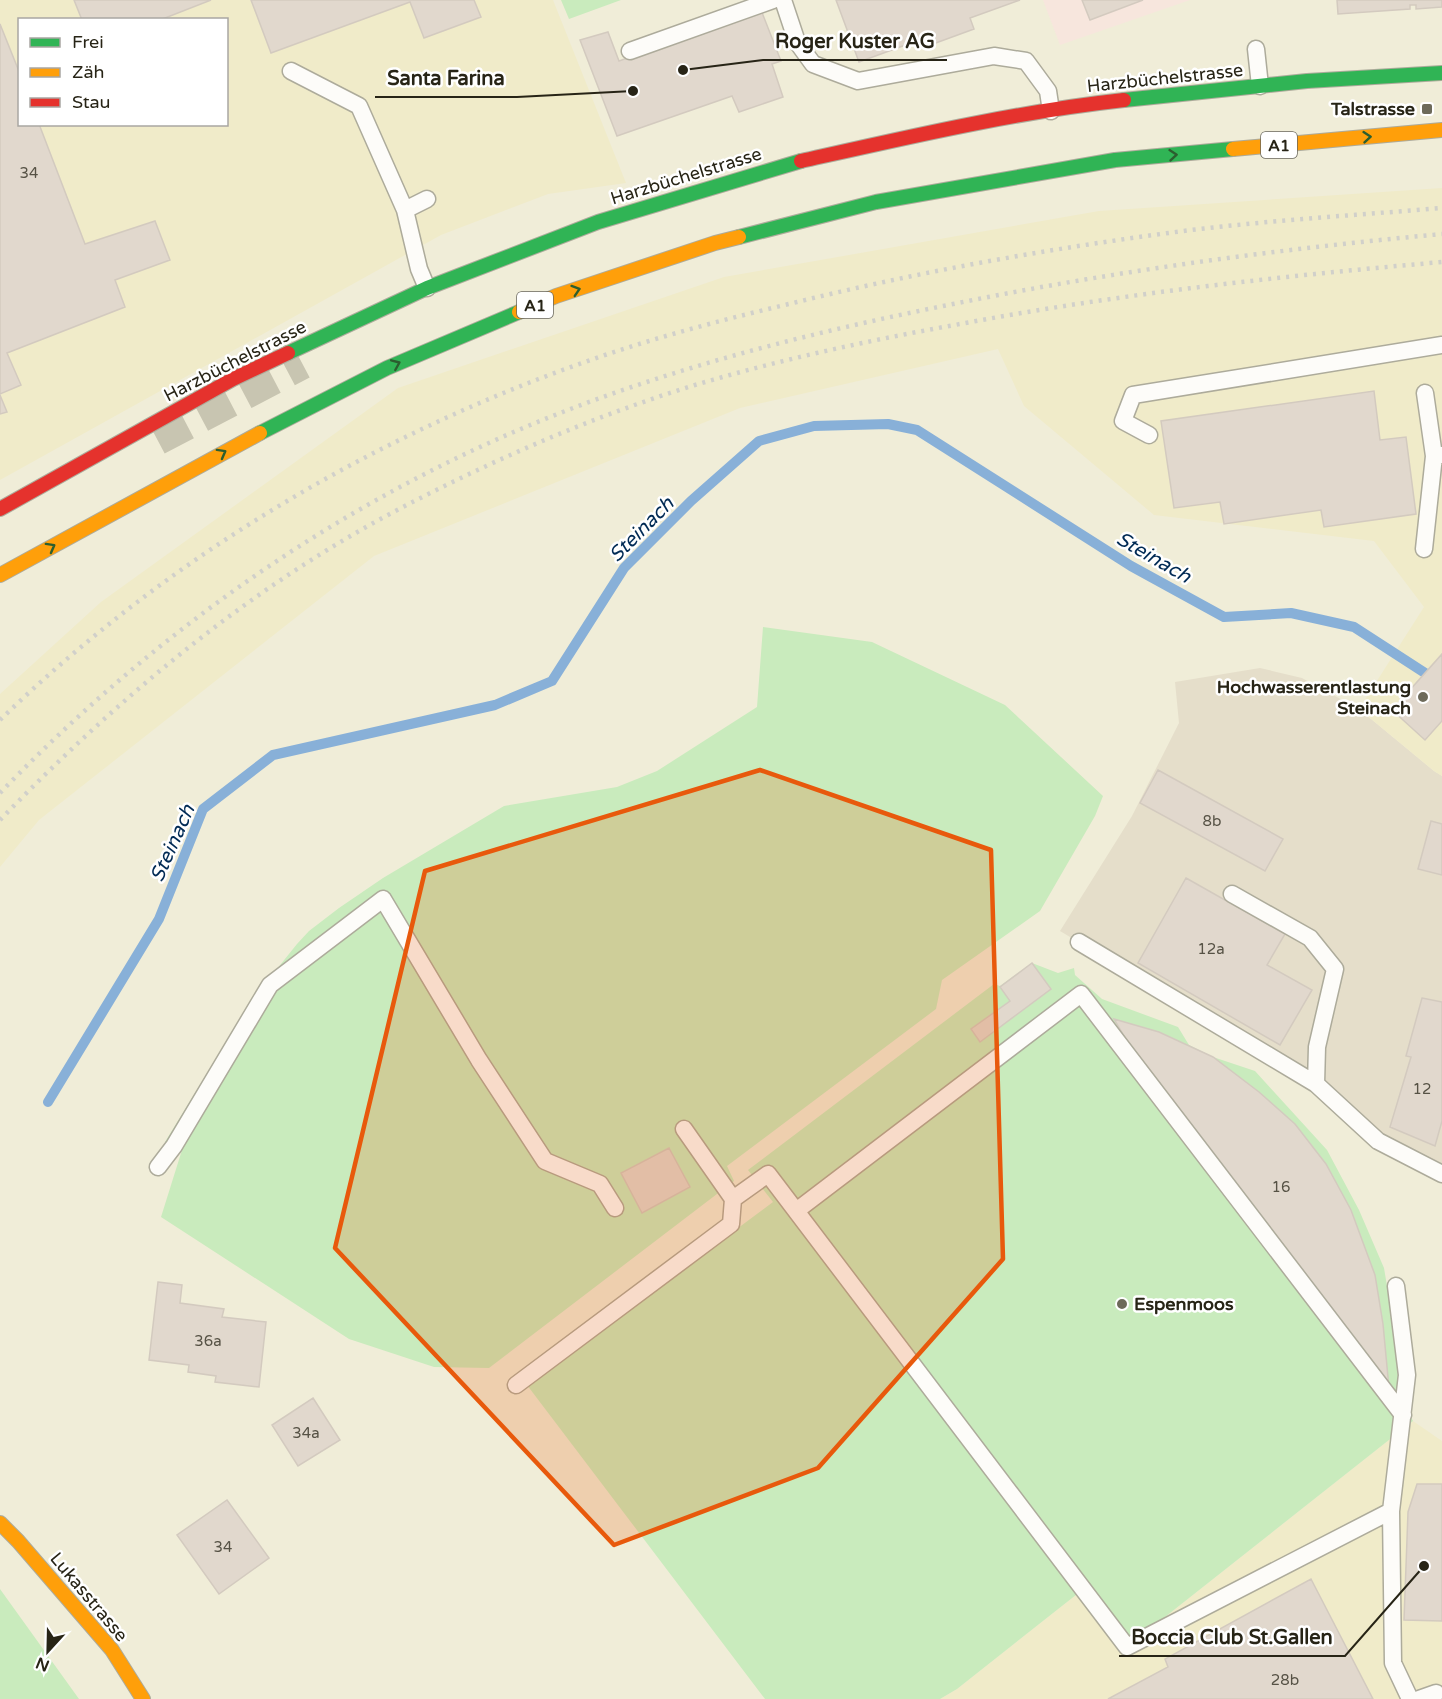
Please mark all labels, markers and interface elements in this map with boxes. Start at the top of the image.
legend [18,18,228,126]
callout: Roger Kuster AG [763,22,947,60]
text: Roger Kuster AG [775,30,935,54]
text: Frei [72,31,104,53]
callout: Santa Farina [375,59,517,97]
street label: Harzbüchelstrasse [1086,59,1244,97]
text: Zäh [72,61,105,83]
text: Santa Farina [387,67,505,91]
text: Stau [72,91,111,113]
place label: Talstrasse [1330,98,1415,120]
marker: Talstrasse [1420,102,1434,116]
one-way arrow [1363,131,1372,144]
road number: A1 [1261,132,1297,158]
street label: Harzbüchelstrasse [608,143,764,209]
one-way arrow [1169,149,1178,162]
house number: 34 [20,164,38,182]
one-way arrow [570,284,581,297]
road number: A1 [517,292,553,318]
street label: Harzbüchelstrasse [160,316,310,406]
one-way arrow [389,359,400,371]
one-way arrow [216,449,227,460]
water label: Steinach [604,492,680,567]
water label: Steinach [1112,527,1196,589]
one-way arrow [45,543,56,554]
place label: Hochwasserentlastung Steinach [1217,676,1411,719]
marker: Hochwasserentlastung Steinach [1416,690,1430,704]
water label: Steinach [145,800,201,886]
house number: 8b [1203,812,1221,830]
house number: 12a [1197,940,1225,958]
house number: 12 [1413,1080,1431,1098]
house number: 16 [1272,1178,1290,1196]
place label: Espenmoos [1134,1293,1234,1315]
marker: Espenmoos [1115,1297,1129,1311]
house number: 36a [194,1332,222,1350]
house number: 34a [292,1424,320,1442]
house number: 34 [214,1538,232,1556]
street label: Lukasstrasse [45,1548,133,1646]
callout: Boccia Club St.Gallen [1119,1618,1345,1656]
north arrow [18,1621,78,1681]
text: Boccia Club St.Gallen [1131,1626,1333,1650]
text: N [33,1652,52,1676]
house number: 28b [1271,1671,1299,1689]

